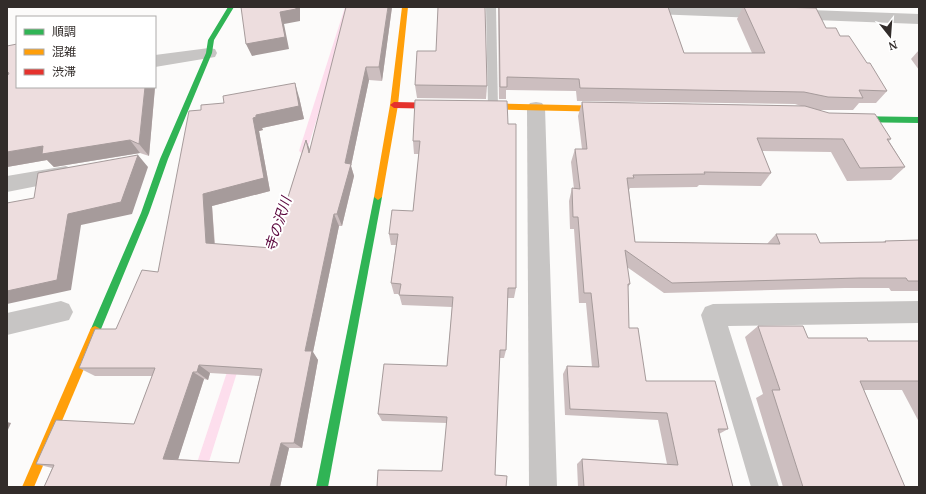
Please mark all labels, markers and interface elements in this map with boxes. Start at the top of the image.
legend [16,16,156,88]
north arrow [870,16,910,56]
text: 順調 [52,24,76,39]
text: N [886,38,899,54]
text: 混雑 [52,44,76,59]
text: 渋滞 [52,64,76,79]
water label: 寺の沢川 [260,192,296,253]

